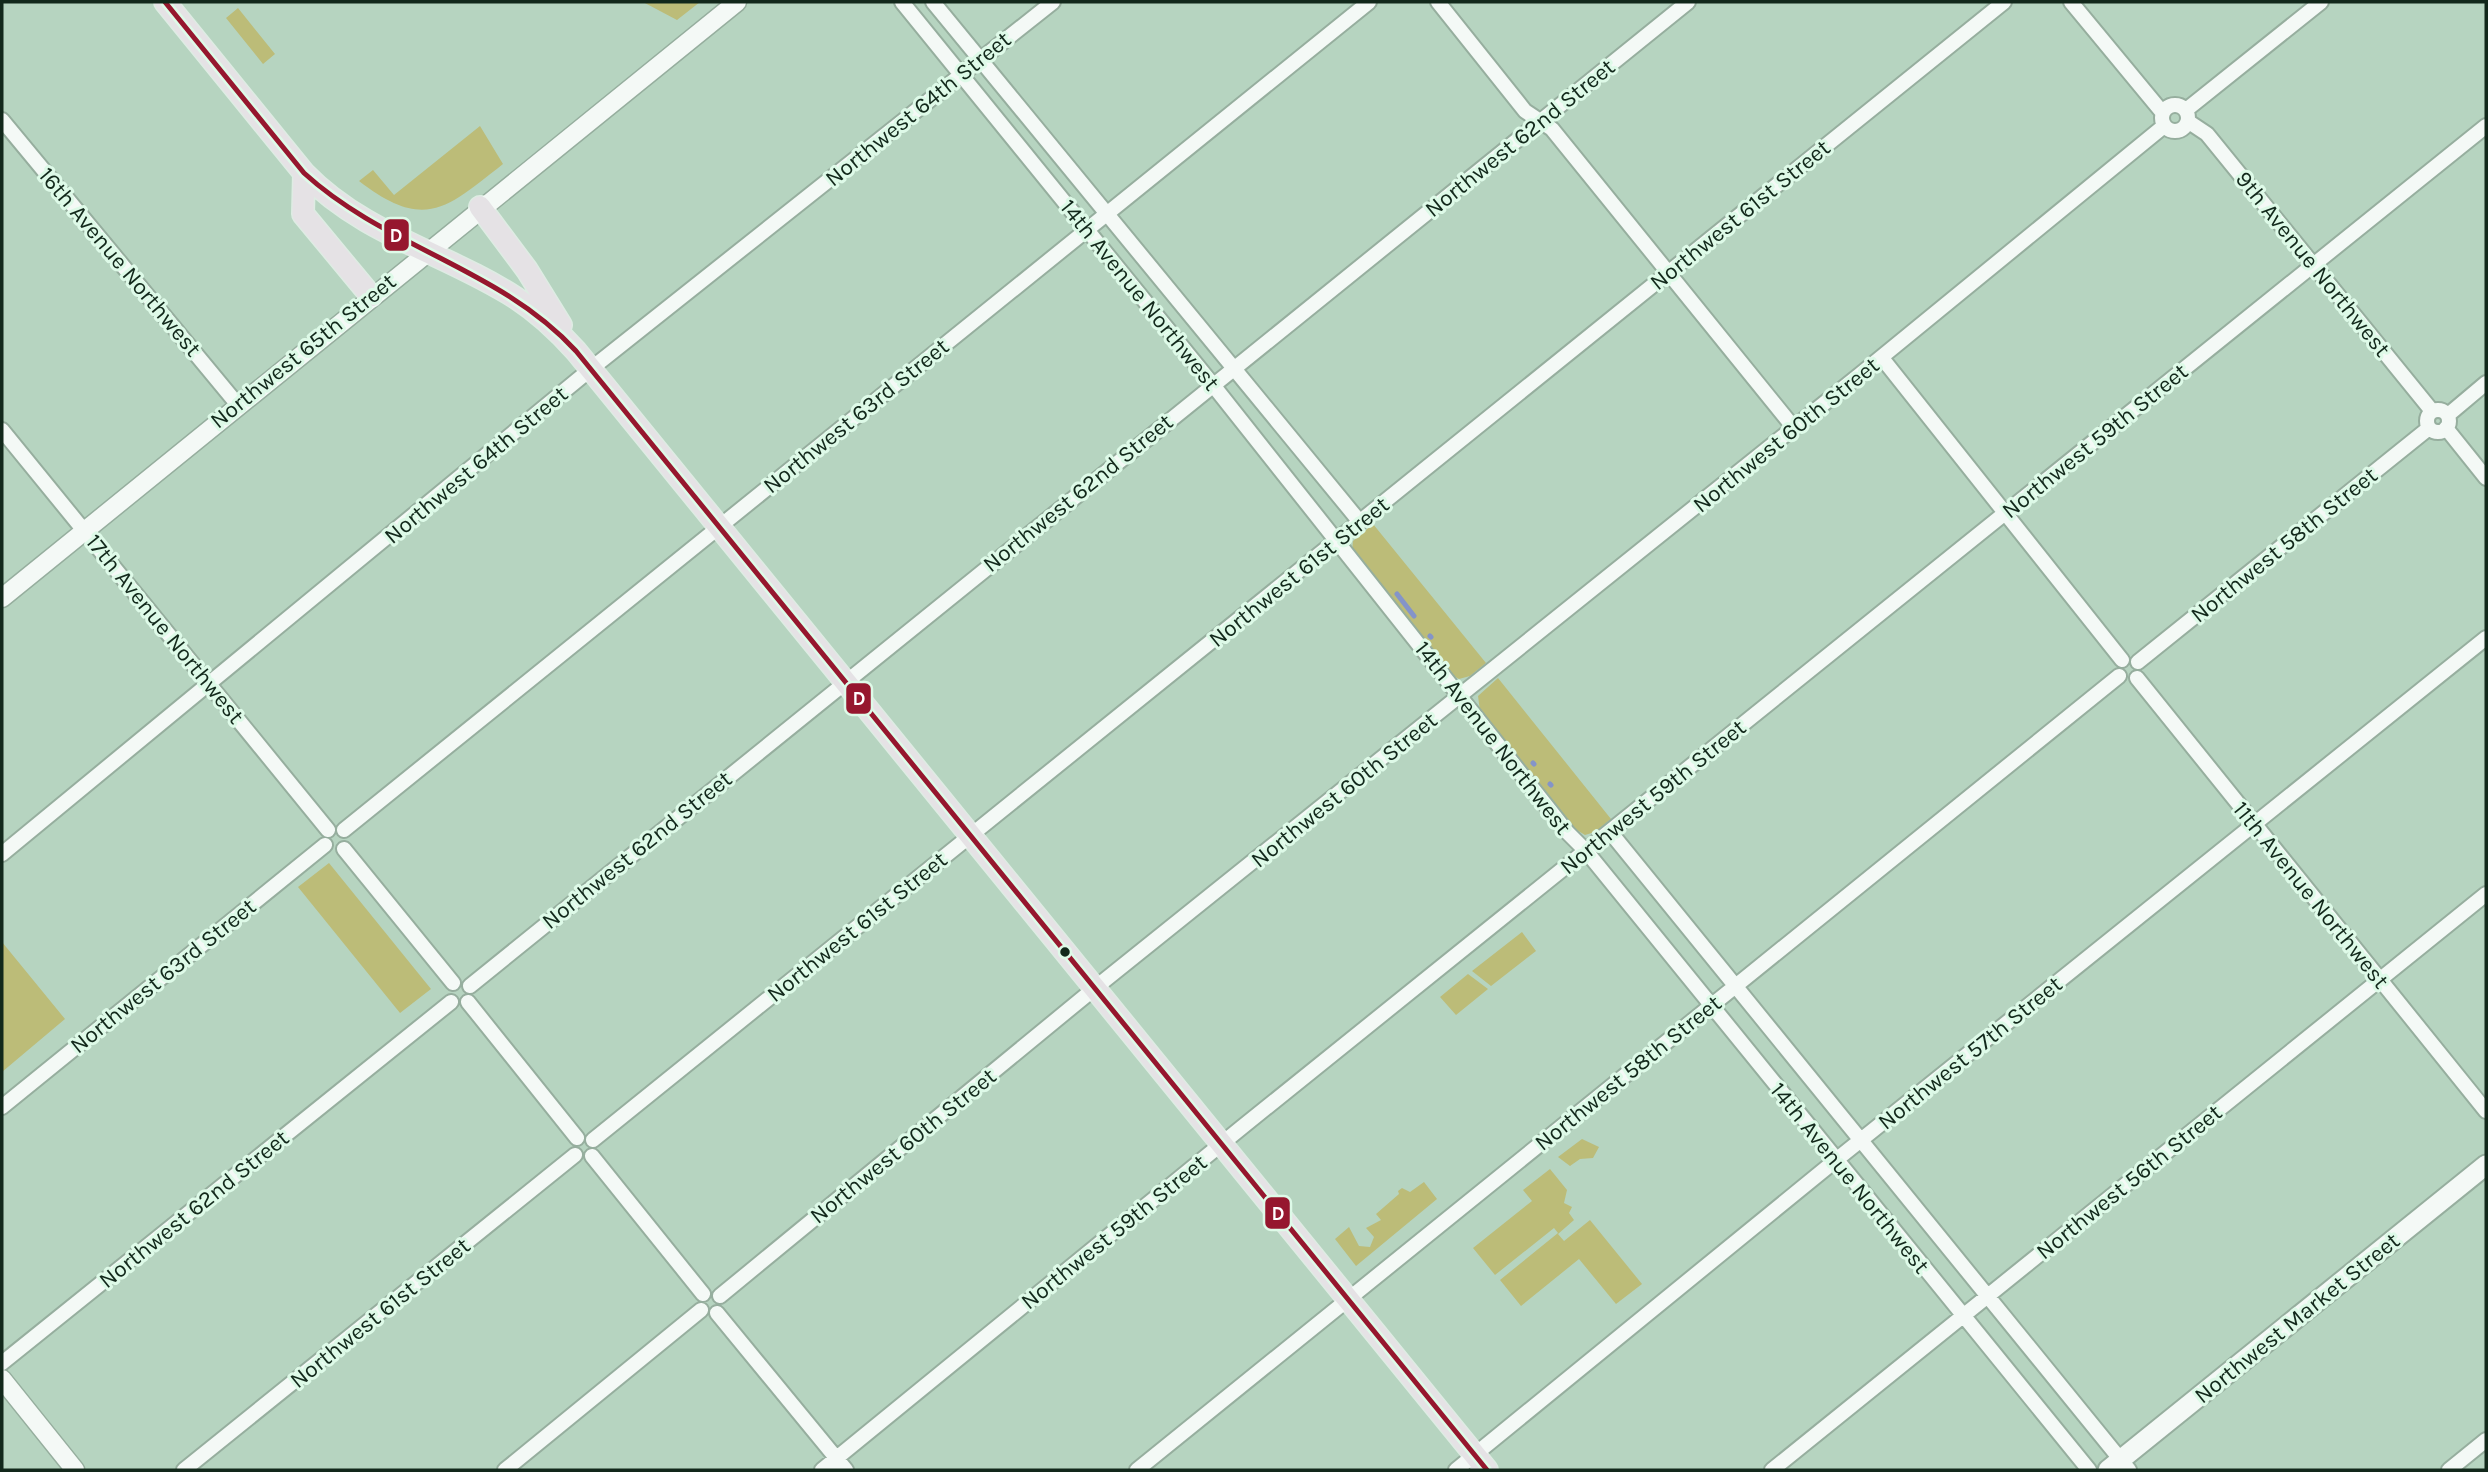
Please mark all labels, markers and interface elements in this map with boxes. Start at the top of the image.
street label: Northwest 64th Street [820,26,1017,192]
street label: Northwest 62nd Street [1420,53,1621,223]
street label: Northwest 61st Street [1644,134,1836,296]
street label: 16th Avenue Northwest [33,162,207,362]
street label: 9th Avenue Northwest [2230,166,2396,362]
street label: 14th Avenue Northwest [1055,194,1226,396]
line badge: D [383,218,410,252]
text: D [389,225,403,247]
street label: Northwest 65th Street [205,268,402,434]
street label: Northwest 63rd Street [758,333,955,499]
street label: Northwest 60th Street [1687,351,1885,518]
street label: Northwest 59th Street [1997,358,2194,524]
street label: Northwest 64th Street [379,380,573,550]
street label: Northwest 62nd Street [978,408,1179,578]
street label: Northwest 58th Street [2185,461,2383,629]
street label: Northwest 61st Street [1203,491,1395,653]
street label: 17th Avenue Northwest [80,529,250,729]
street label: 14th Avenue Northwest [1409,636,1577,840]
line badge: D [845,682,872,715]
text: D [852,688,866,710]
street label: Northwest 60th Street [1245,706,1443,873]
street label: Northwest 59th Street [1555,714,1752,880]
street label: Northwest 62nd Street [537,765,738,935]
street label: 11th Avenue Northwest [2227,796,2395,994]
street label: Northwest 61st Street [761,846,953,1008]
street label: Northwest 63rd Street [65,893,262,1059]
unlabelled marker [1058,945,1072,959]
street label: Northwest 57th Street [1873,970,2068,1135]
street label: Northwest 58th Street [1529,989,1727,1157]
street label: Northwest 60th Street [804,1062,1002,1229]
street label: 14th Avenue Northwest [1765,1077,1936,1279]
street label: Northwest 56th Street [2031,1099,2228,1265]
street label: Northwest 62nd Street [94,1124,295,1294]
street label: Northwest 59th Street [1016,1149,1213,1315]
line badge: D [1264,1196,1291,1230]
text: D [1271,1203,1285,1225]
street label: Northwest Market Street [2189,1227,2405,1409]
street label: Northwest 61st Street [284,1232,476,1394]

